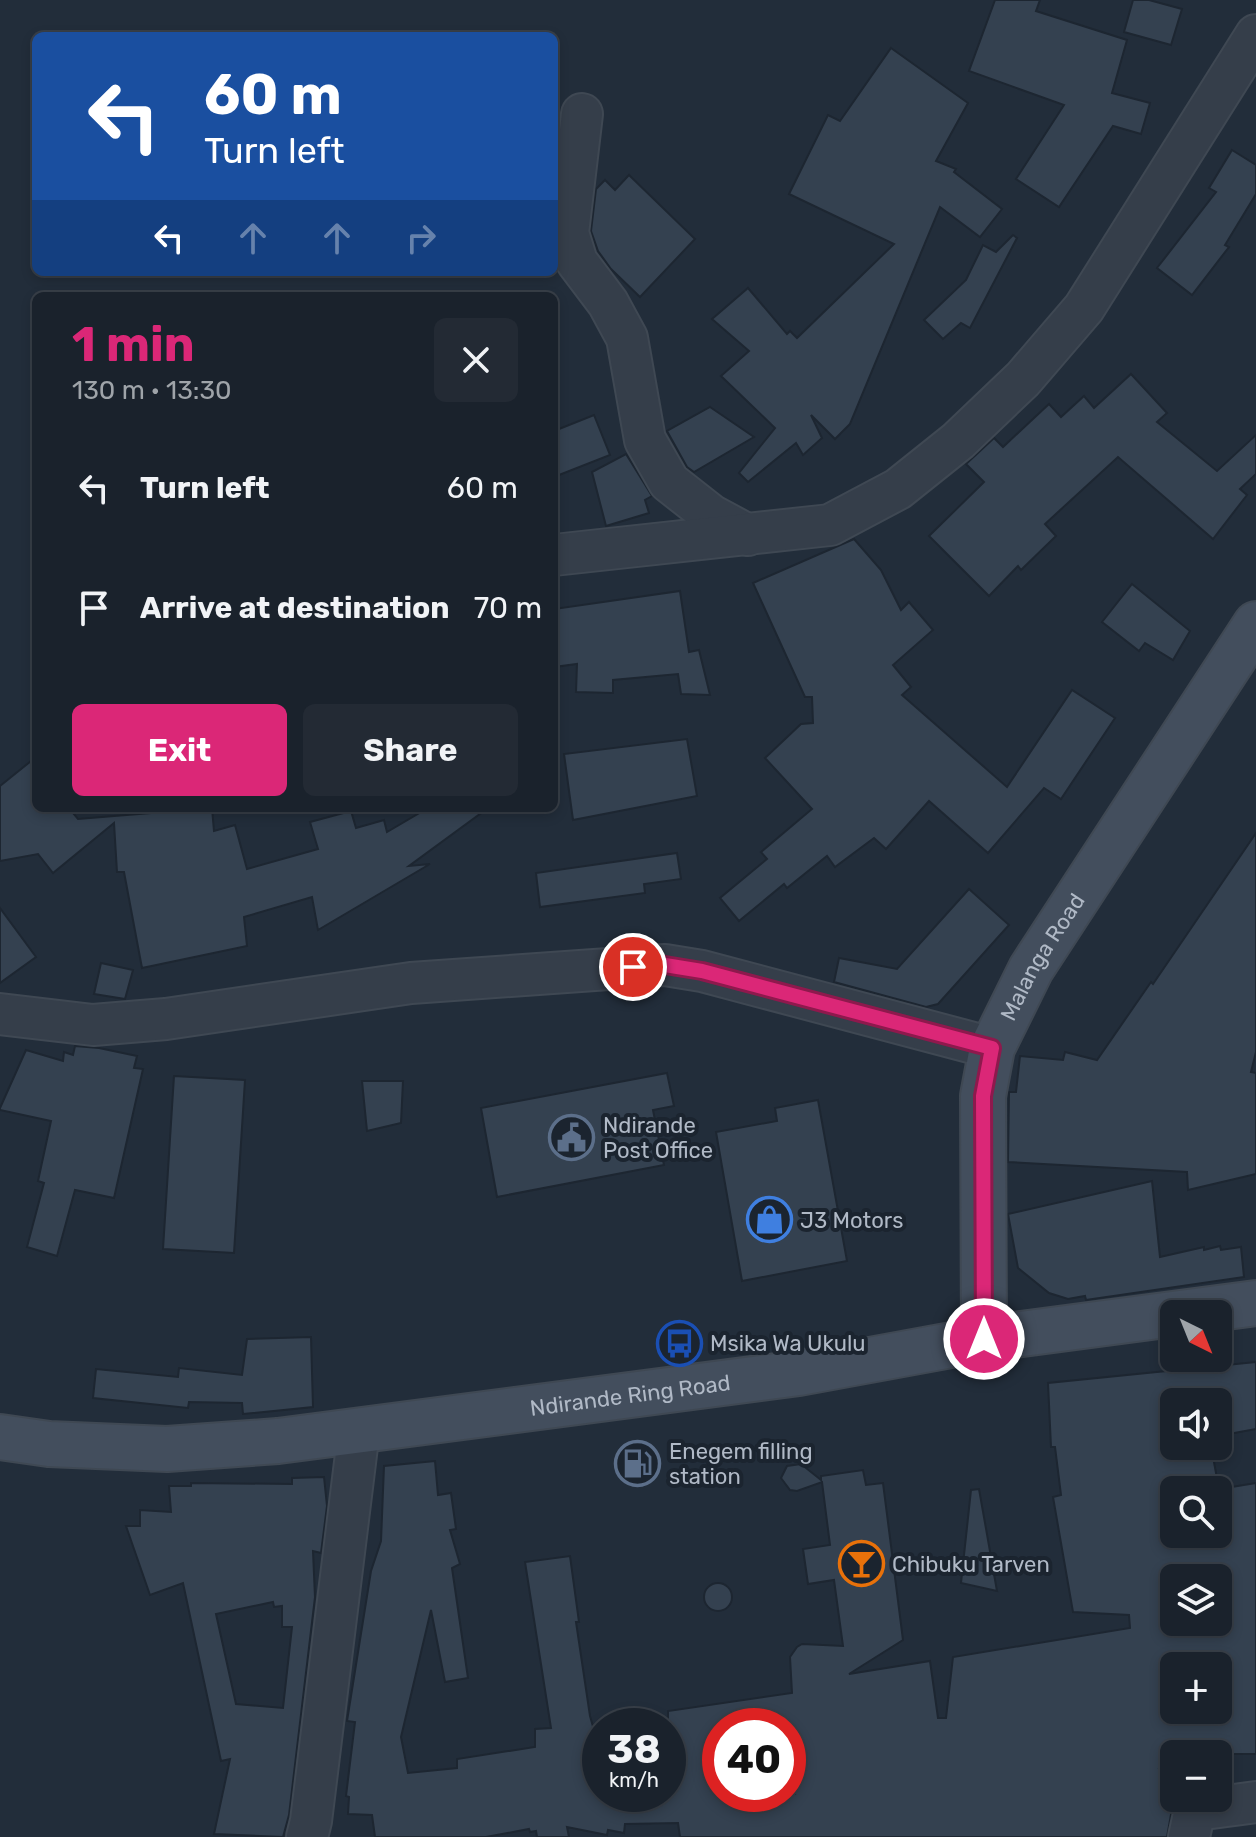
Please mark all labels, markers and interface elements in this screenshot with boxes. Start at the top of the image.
text: 60 m [204,62,342,128]
icon: left [72,64,176,168]
text: Turn left [204,129,345,172]
icon: left [147,216,191,260]
icon: ahead [231,216,275,260]
icon: ahead [315,216,359,260]
icon: right [399,216,443,260]
text: 1 min [72,316,195,373]
button: close [434,318,518,402]
text: 130 m · 13:30 [72,375,232,406]
icon: left [72,466,116,510]
text: Turn left [140,470,270,506]
text: 60 m [447,470,518,506]
icon: arrive [72,586,116,630]
text: Arrive at destination [140,590,450,626]
text: 70 m [474,590,542,626]
button: Exit [72,704,287,796]
button: Share [303,704,518,796]
street label: Malanga Road [995,888,1091,1025]
pin [599,933,667,1001]
icon: arrive [611,945,655,989]
place label: Ndirande Post Office [603,1112,713,1164]
public building icon: Ndirande Post Office [548,1114,596,1162]
shop icon: J3 Motors [745,1196,793,1244]
place label: J3 Motors [800,1207,903,1234]
position arrow [942,1297,1026,1381]
north arrow [1160,1300,1232,1372]
map controls [1160,1300,1232,1812]
bus stop icon: Msika Wa Ukulu [655,1319,703,1367]
place label: Msika Wa Ukulu [710,1330,866,1357]
street label: Ndirande Ring Road [528,1369,732,1422]
button: sound [1160,1388,1232,1460]
place label: Enegem filling station [669,1438,813,1490]
fuel station icon: Enegem filling station [614,1440,662,1488]
button: search [1160,1476,1232,1548]
bar icon: Chibuku Tarven [837,1540,885,1588]
place label: Chibuku Tarven [892,1551,1050,1578]
button: layers [1160,1564,1232,1636]
button: + [1160,1652,1232,1724]
speed limit sign: 40 [702,1708,806,1812]
text: 38 [607,1726,661,1773]
button: − [1160,1740,1232,1812]
text: km/h [609,1768,659,1792]

